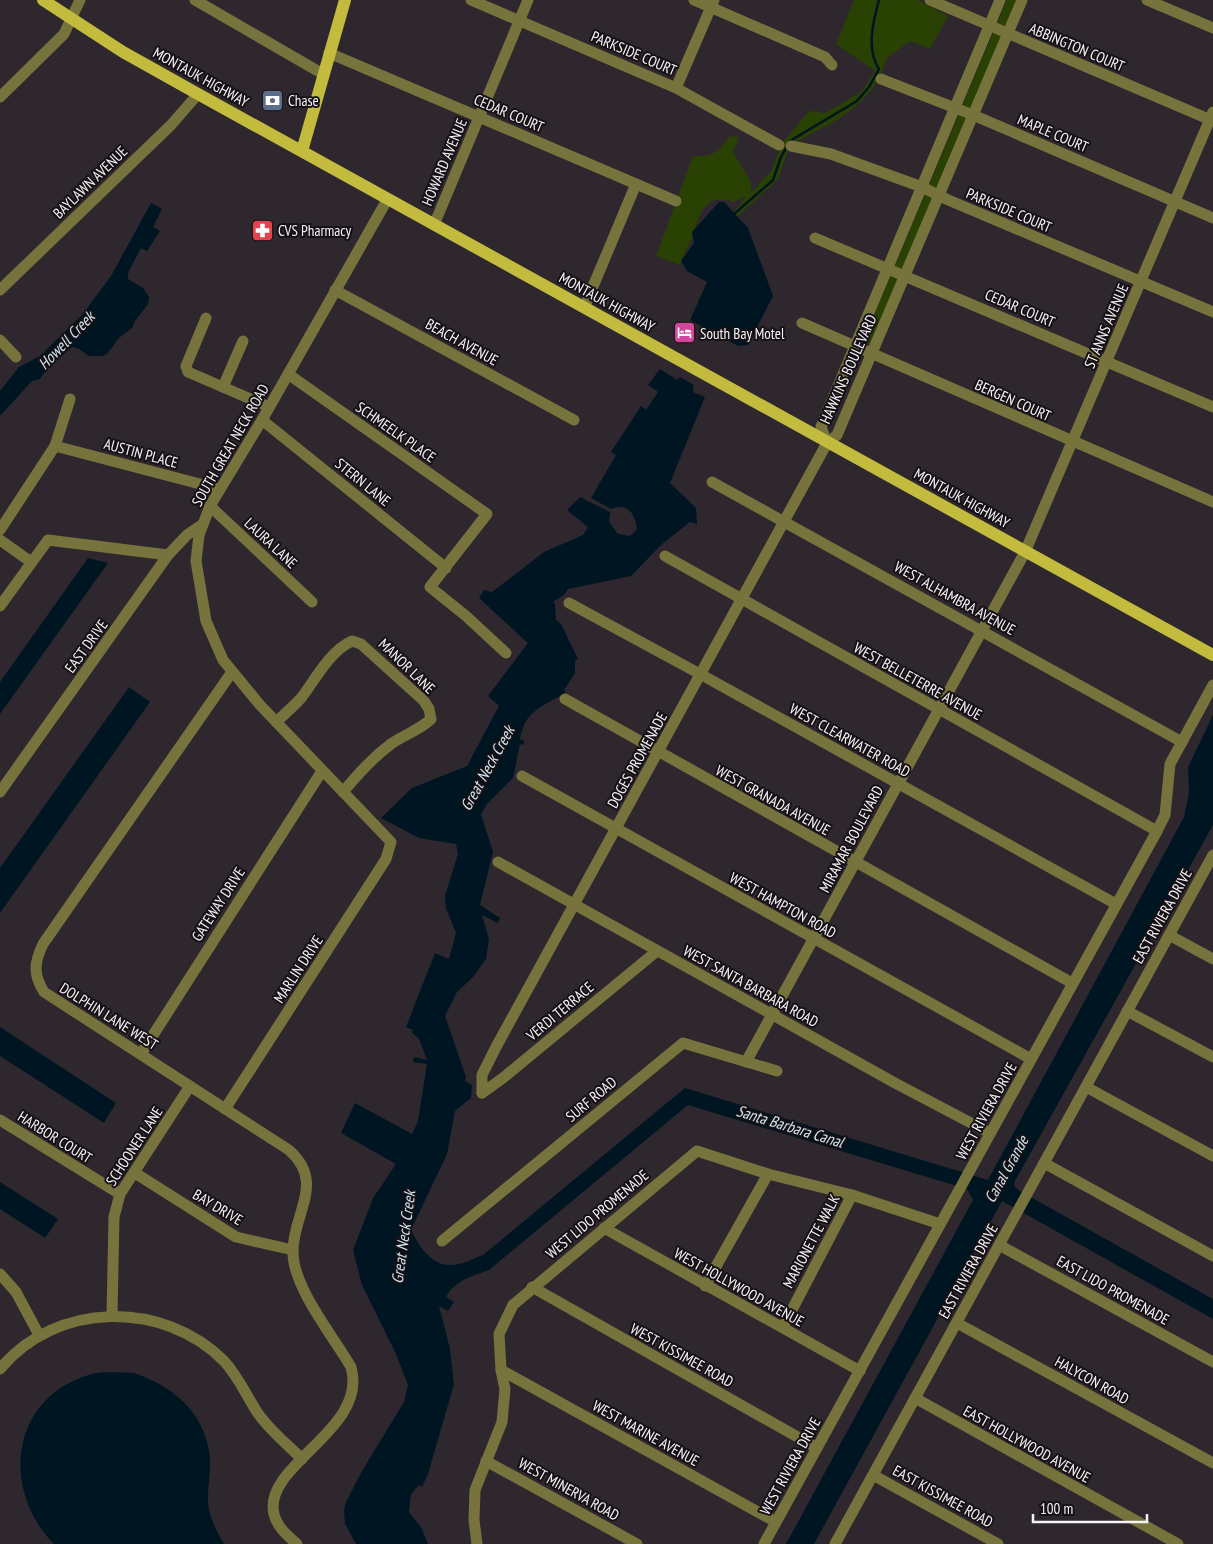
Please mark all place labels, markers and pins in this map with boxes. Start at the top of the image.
bank icon: Chase [260,88,284,112]
place label: Chase [288,91,319,110]
pharmacy icon: CVS Pharmacy [250,218,274,242]
place label: CVS Pharmacy [278,221,351,240]
hotel icon: South Bay Motel [672,321,696,345]
place label: South Bay Motel [700,324,785,343]

